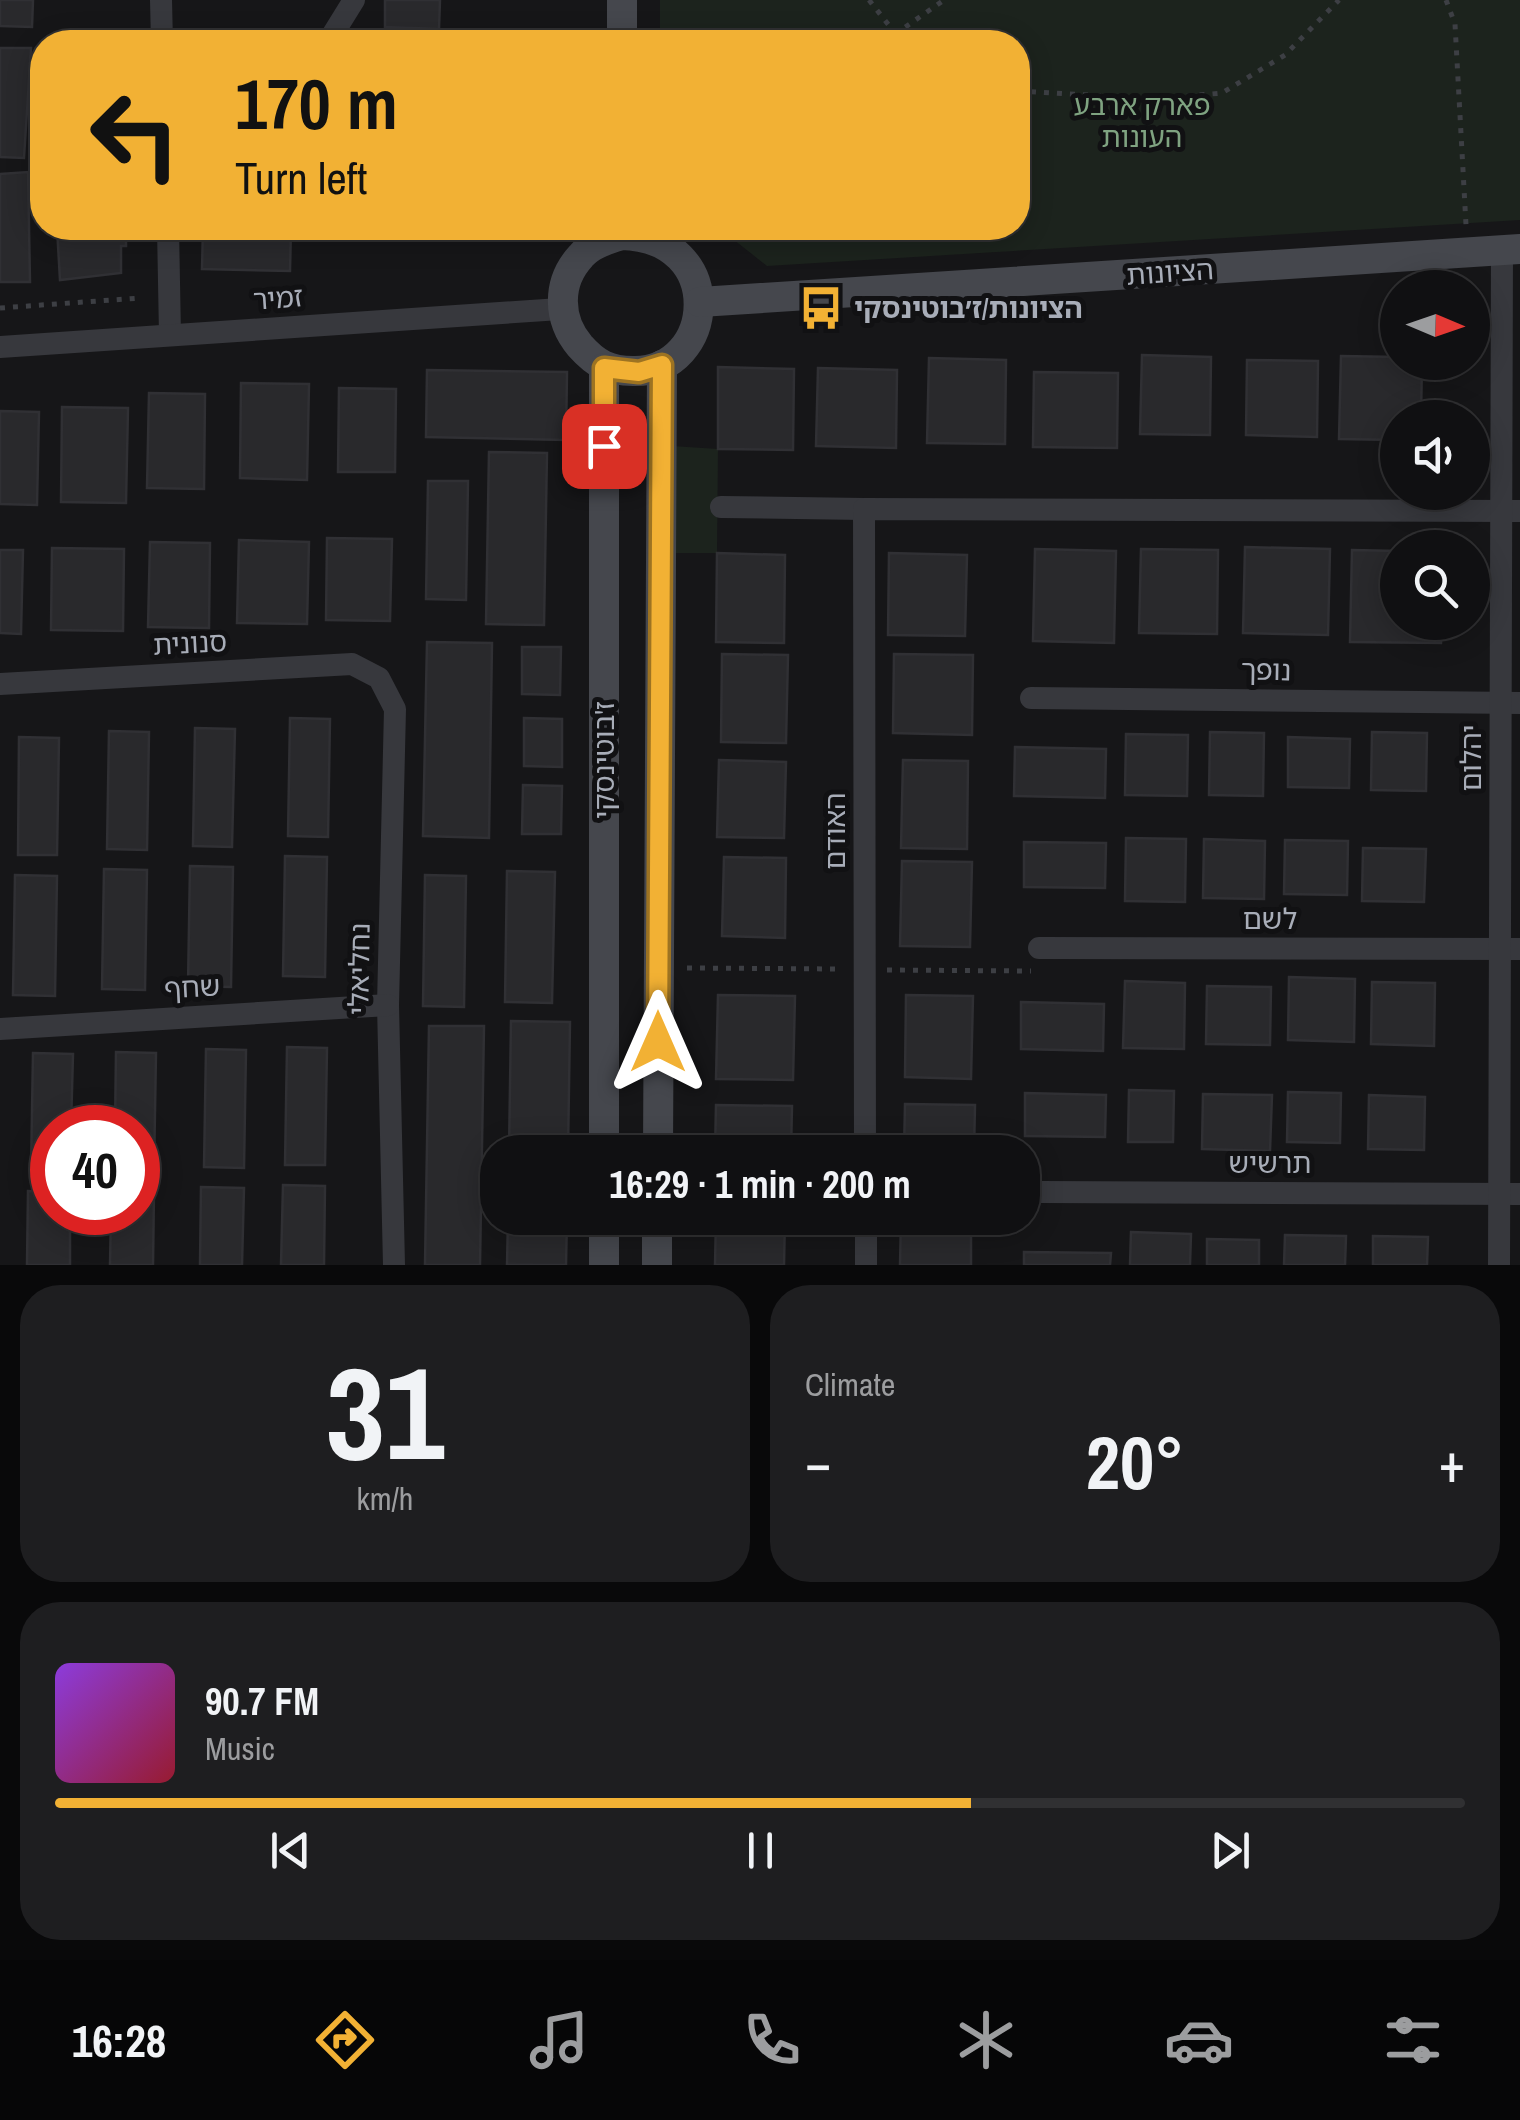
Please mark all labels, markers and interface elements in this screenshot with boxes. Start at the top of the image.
text: 170 m [235,57,398,151]
icon: left [70,70,200,200]
park label: פארק ארבע העונות [1074,86,1210,156]
text: Turn left [235,147,367,208]
street label: הציונות [1125,250,1215,294]
north arrow [1380,270,1490,380]
map controls [1380,270,1490,640]
street label: זמיר [252,277,304,319]
bus stop icon: הציונות/ז׳בוטינסקי [797,284,845,332]
place label: הציונות/ז׳בוטינסקי [854,289,1083,327]
button: sound [1380,400,1490,510]
pin [562,404,647,489]
icon: arrive [577,419,632,474]
button: search [1380,530,1490,640]
street label: סנונית [152,622,228,664]
street label: נופך [1240,651,1292,689]
street label: ז'בוטינסקי [585,701,623,819]
street label: יהלום [1452,724,1490,792]
street label: האודם [816,792,854,870]
street label: לשם [1243,900,1297,938]
street label: נחליאלי [339,922,379,1016]
street label: שחף [163,967,221,1007]
position arrow [606,990,710,1094]
speed limit sign: 40 [30,1105,160,1235]
street label: תרשיש [1229,1144,1311,1182]
text: 16:29 · 1 min · 200 m [609,1159,911,1210]
text: 31 [326,1324,444,1500]
text: Climate [805,1363,895,1406]
text: 20° [1086,1411,1184,1512]
text: − [805,1425,831,1499]
text: + [1439,1425,1465,1499]
text: km/h [357,1477,413,1520]
text: 90.7 FM [205,1676,319,1727]
text: Music [205,1727,275,1770]
icon: previous [263,1823,318,1878]
icon: pause [733,1823,788,1878]
icon: next [1203,1823,1258,1878]
icon: directions [310,2005,380,2075]
icon: music [524,2005,594,2075]
icon: phone [737,2005,807,2075]
icon: climate [951,2005,1021,2075]
icon: car [1164,2005,1234,2075]
icon: filters [1378,2005,1448,2075]
text: 16:28 [72,2010,166,2071]

